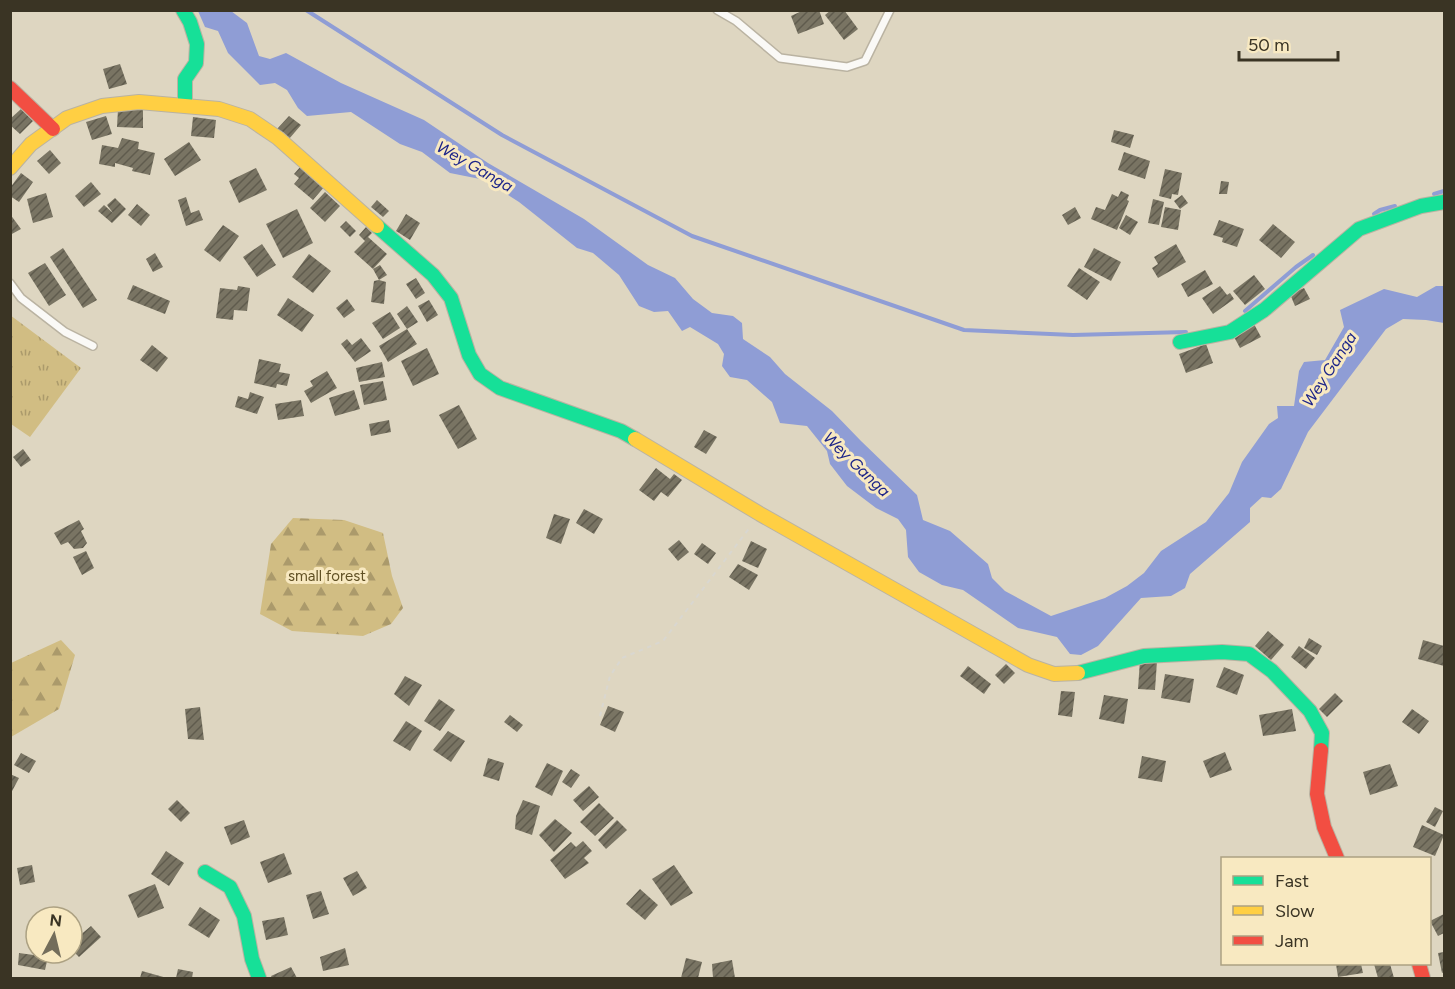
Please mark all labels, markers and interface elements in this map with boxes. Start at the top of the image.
scale bar [1239,24,1338,62]
text: 50 m [1248,34,1290,56]
water label: Wey Ganga [433,137,516,196]
water label: Wey Ganga [1298,328,1361,410]
water label: Wey Ganga [819,428,894,501]
park label: small forest [288,567,366,585]
legend [1221,857,1431,965]
text: Fast [1275,870,1309,892]
text: Slow [1275,900,1314,922]
north arrow [24,905,84,965]
text: N [48,910,63,931]
text: Jam [1275,930,1309,952]

